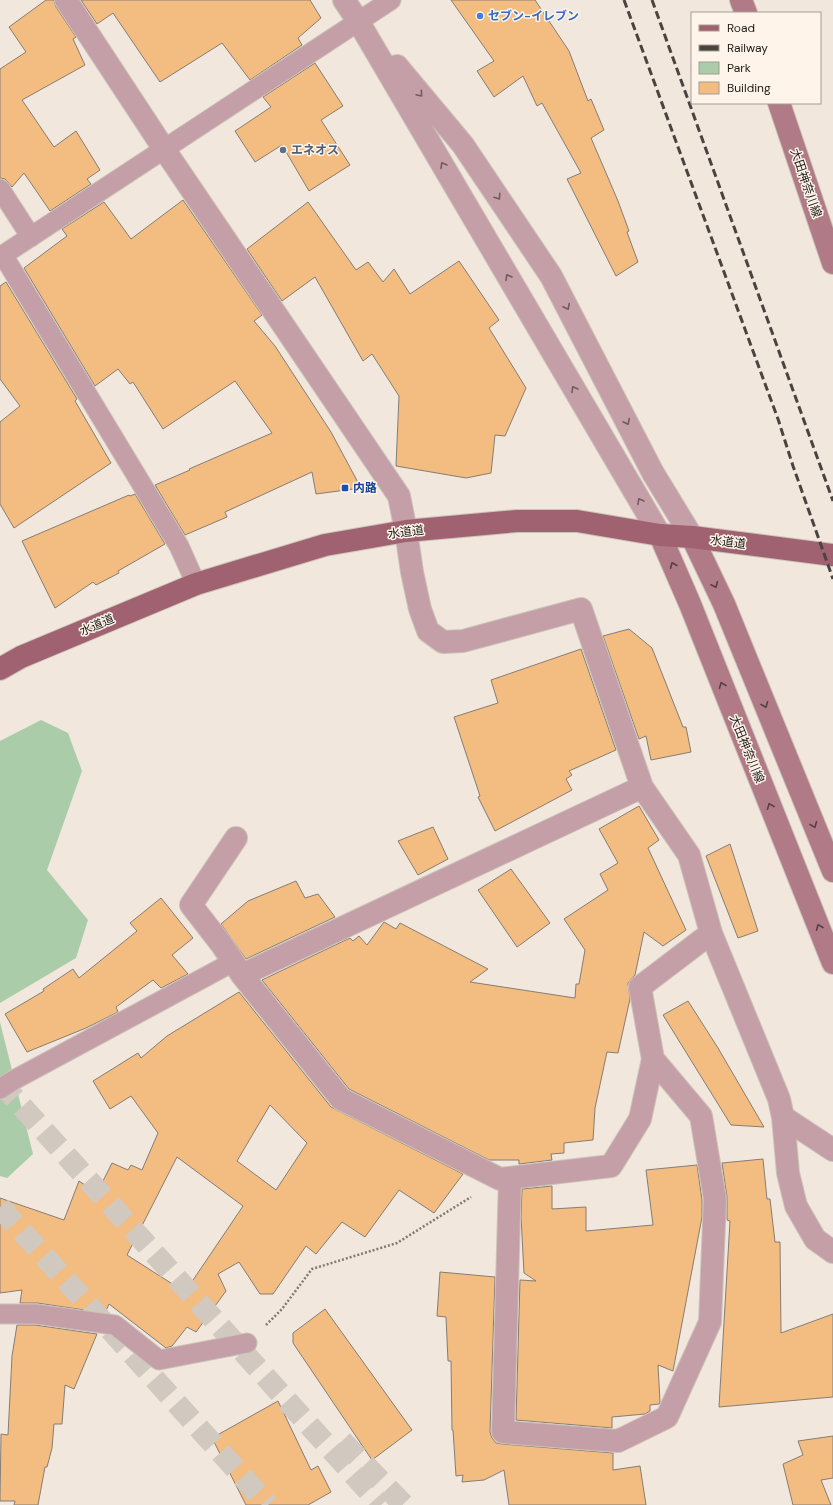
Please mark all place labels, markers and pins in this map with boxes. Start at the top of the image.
place label: セブン-イレブン [488,8,579,24]
marker: セブン-イレブン [475,11,485,21]
place label: エネオス [291,142,339,158]
marker: エネオス [278,145,288,155]
place label: 内路 [353,480,377,496]
marker: 内路 [340,483,350,493]

